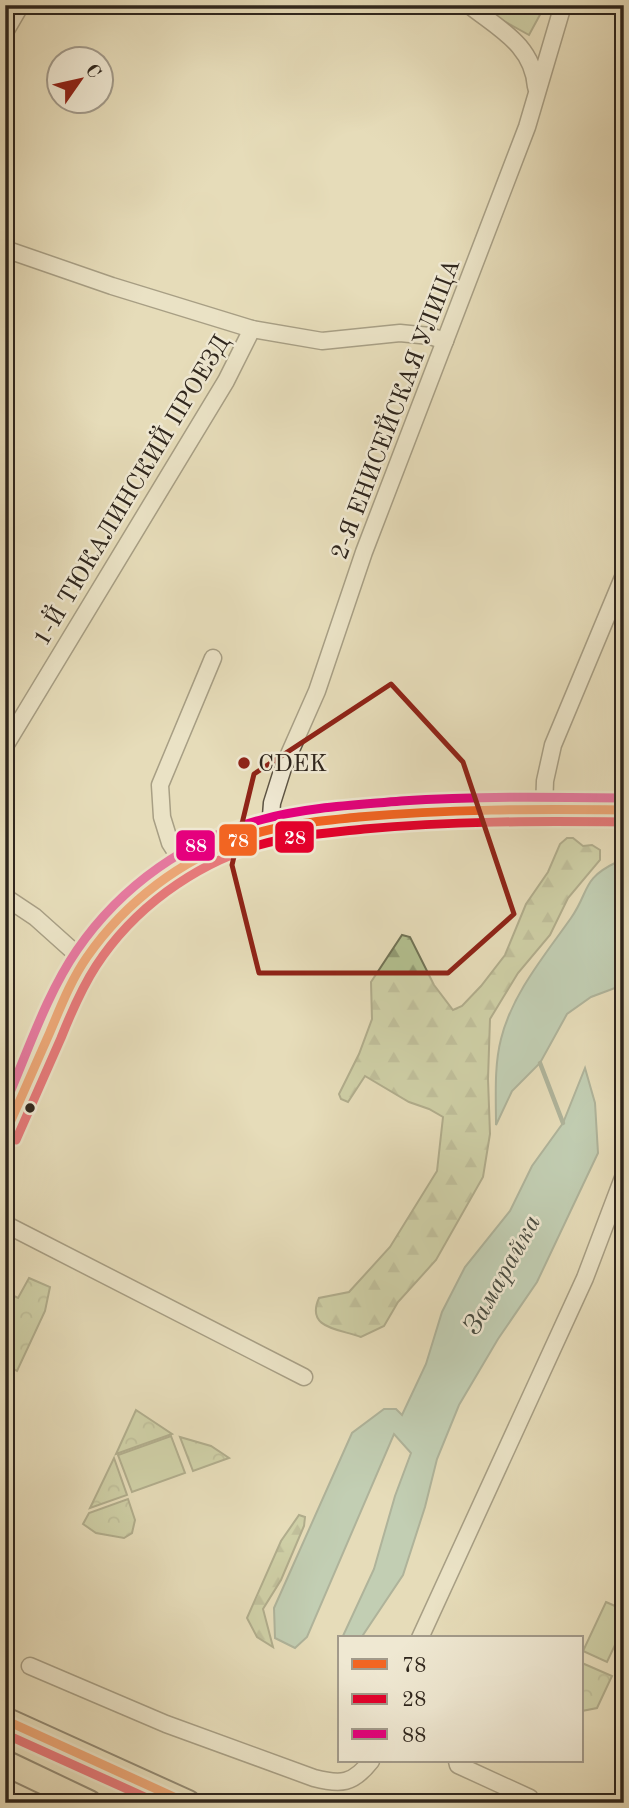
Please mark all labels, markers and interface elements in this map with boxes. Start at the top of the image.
north arrow [46,46,116,116]
text: С [81,61,103,82]
street label: 2-Я ЕНИСЕЙСКАЯ УЛИЦА [324,254,465,563]
street label: 1-Й ТЮКАЛИНСКИЙ ПРОЕЗД [26,329,235,651]
place label: CDEK [258,753,328,777]
marker: CDEK [236,755,252,771]
line badge: 28 [274,820,315,854]
line badge: 78 [218,823,258,857]
line badge: 88 [175,829,216,862]
text: 28 [284,830,306,849]
text: 78 [227,833,249,852]
text: 88 [185,838,207,857]
unlabelled marker [23,1101,37,1115]
water label: Замарайка [459,1210,546,1339]
legend [338,1636,584,1762]
text: 78 [402,1656,426,1677]
text: 28 [402,1690,426,1711]
text: 88 [402,1726,426,1747]

